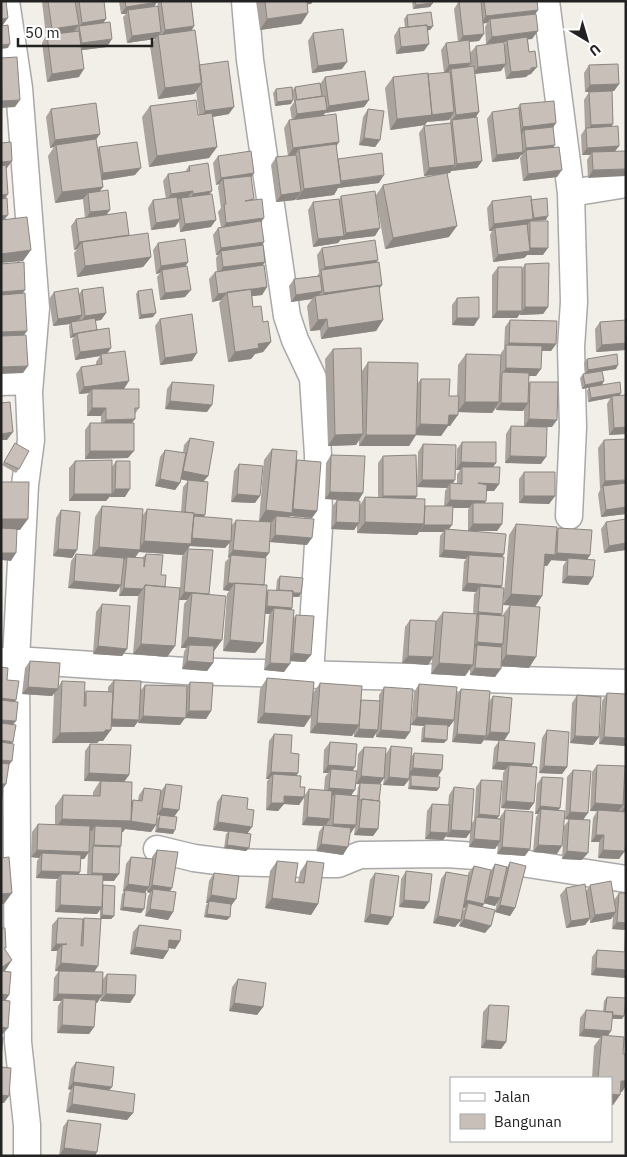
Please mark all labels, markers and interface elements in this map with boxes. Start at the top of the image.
scale bar [18,15,151,47]
north arrow [562,15,612,65]
text: 50 m [25,23,60,42]
text: U [586,40,604,60]
legend [450,1077,612,1142]
text: Jalan [494,1087,530,1106]
text: Bangunan [494,1112,562,1131]

